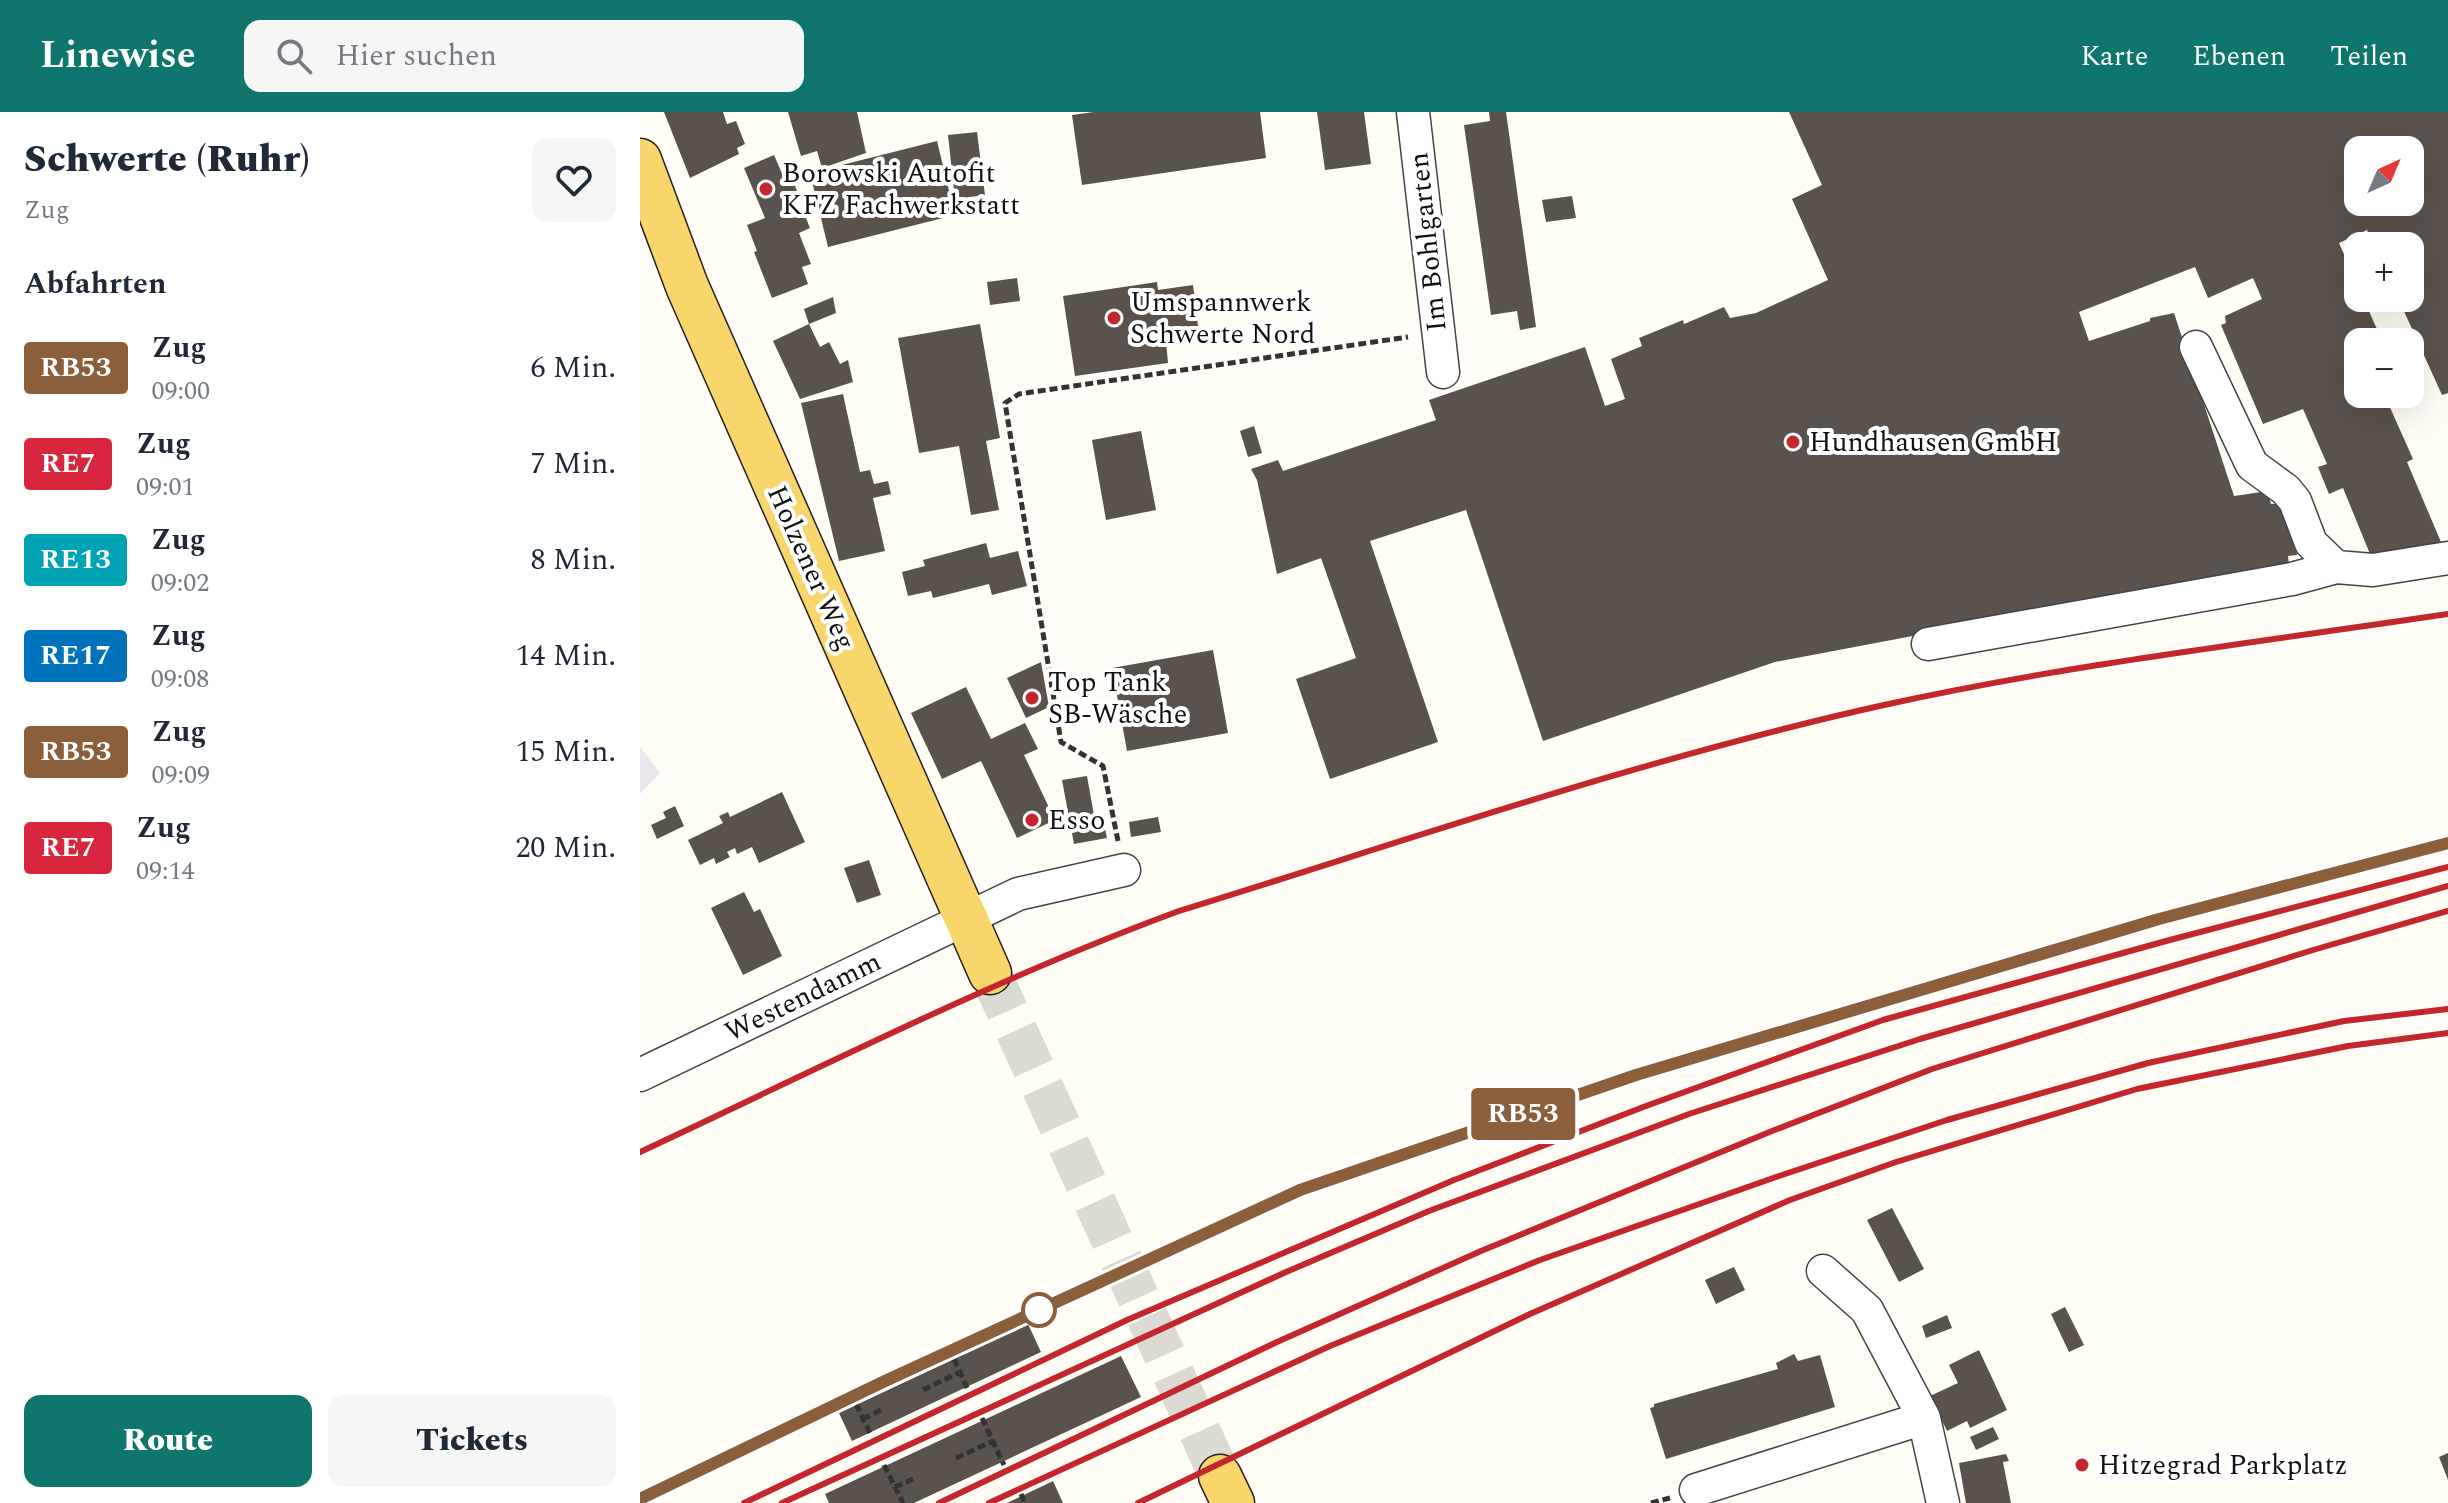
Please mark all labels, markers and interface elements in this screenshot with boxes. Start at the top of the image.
search box [244,20,804,92]
text: Linewise [40,27,196,85]
text: Hier suchen [336,33,497,79]
icon: search [272,34,316,78]
text: Karte [2080,35,2148,78]
text: Ebenen [2192,35,2286,78]
text: Teilen [2330,35,2408,78]
text: Schwerte (Ruhr) [24,131,310,189]
north arrow [2344,136,2424,216]
map controls [2344,136,2424,408]
button: heart [532,138,616,222]
street label: Im Bohlgarten [1397,150,1459,334]
place label: Borowski Autofit KFZ Fachwerkstatt [782,152,1020,227]
marker: Borowski Autofit KFZ Fachwerkstatt [757,180,775,198]
text: Zug [24,190,70,230]
button: + [2344,232,2424,312]
text: Abfahrten [24,261,167,307]
place label: Umspannwerk Schwerte Nord [1130,281,1315,356]
marker: Umspannwerk Schwerte Nord [1105,309,1123,327]
text: Zug [152,325,207,371]
button: − [2344,328,2424,408]
text: 6 Min. [530,345,616,391]
text: RB53 [40,346,112,389]
text: 09:00 [152,371,210,411]
text: Zug [136,421,191,467]
place label: Hundhausen GmbH [1809,421,2058,464]
marker: Hundhausen GmbH [1784,433,1802,451]
text: 7 Min. [530,441,616,487]
text: RE7 [40,442,96,485]
text: 09:01 [136,467,195,507]
street label: Holzener Weg [755,479,867,657]
text: Zug [151,517,206,563]
text: 8 Min. [530,537,616,583]
text: RE13 [40,538,111,581]
text: 09:02 [151,563,209,603]
text: Zug [151,613,206,659]
text: 14 Min. [515,633,616,679]
text: RE17 [40,634,111,677]
text: 09:08 [151,659,209,699]
place label: Top Tank SB-Wäsche [1048,661,1187,736]
marker: Top Tank SB-Wäsche [1023,689,1041,707]
text: Zug [152,709,207,755]
text: 15 Min. [515,729,616,775]
text: RB53 [40,730,112,773]
text: 09:09 [152,755,210,795]
place label: Esso [1048,799,1105,842]
text: Zug [136,805,191,851]
marker: Esso [1023,811,1041,829]
text: 20 Min. [515,825,616,871]
text: RE7 [40,826,96,869]
text: 09:14 [136,851,195,891]
street label: Westendamm [717,941,889,1053]
line badge: RB53 [1467,1088,1579,1140]
text: RB53 [1487,1092,1559,1135]
unlabelled marker [1022,1293,1056,1327]
button: Route [24,1395,312,1487]
button: Tickets [328,1395,616,1487]
place label: Hitzegrad Parkplatz [2098,1444,2348,1487]
marker: Hitzegrad Parkplatz [2073,1456,2091,1474]

